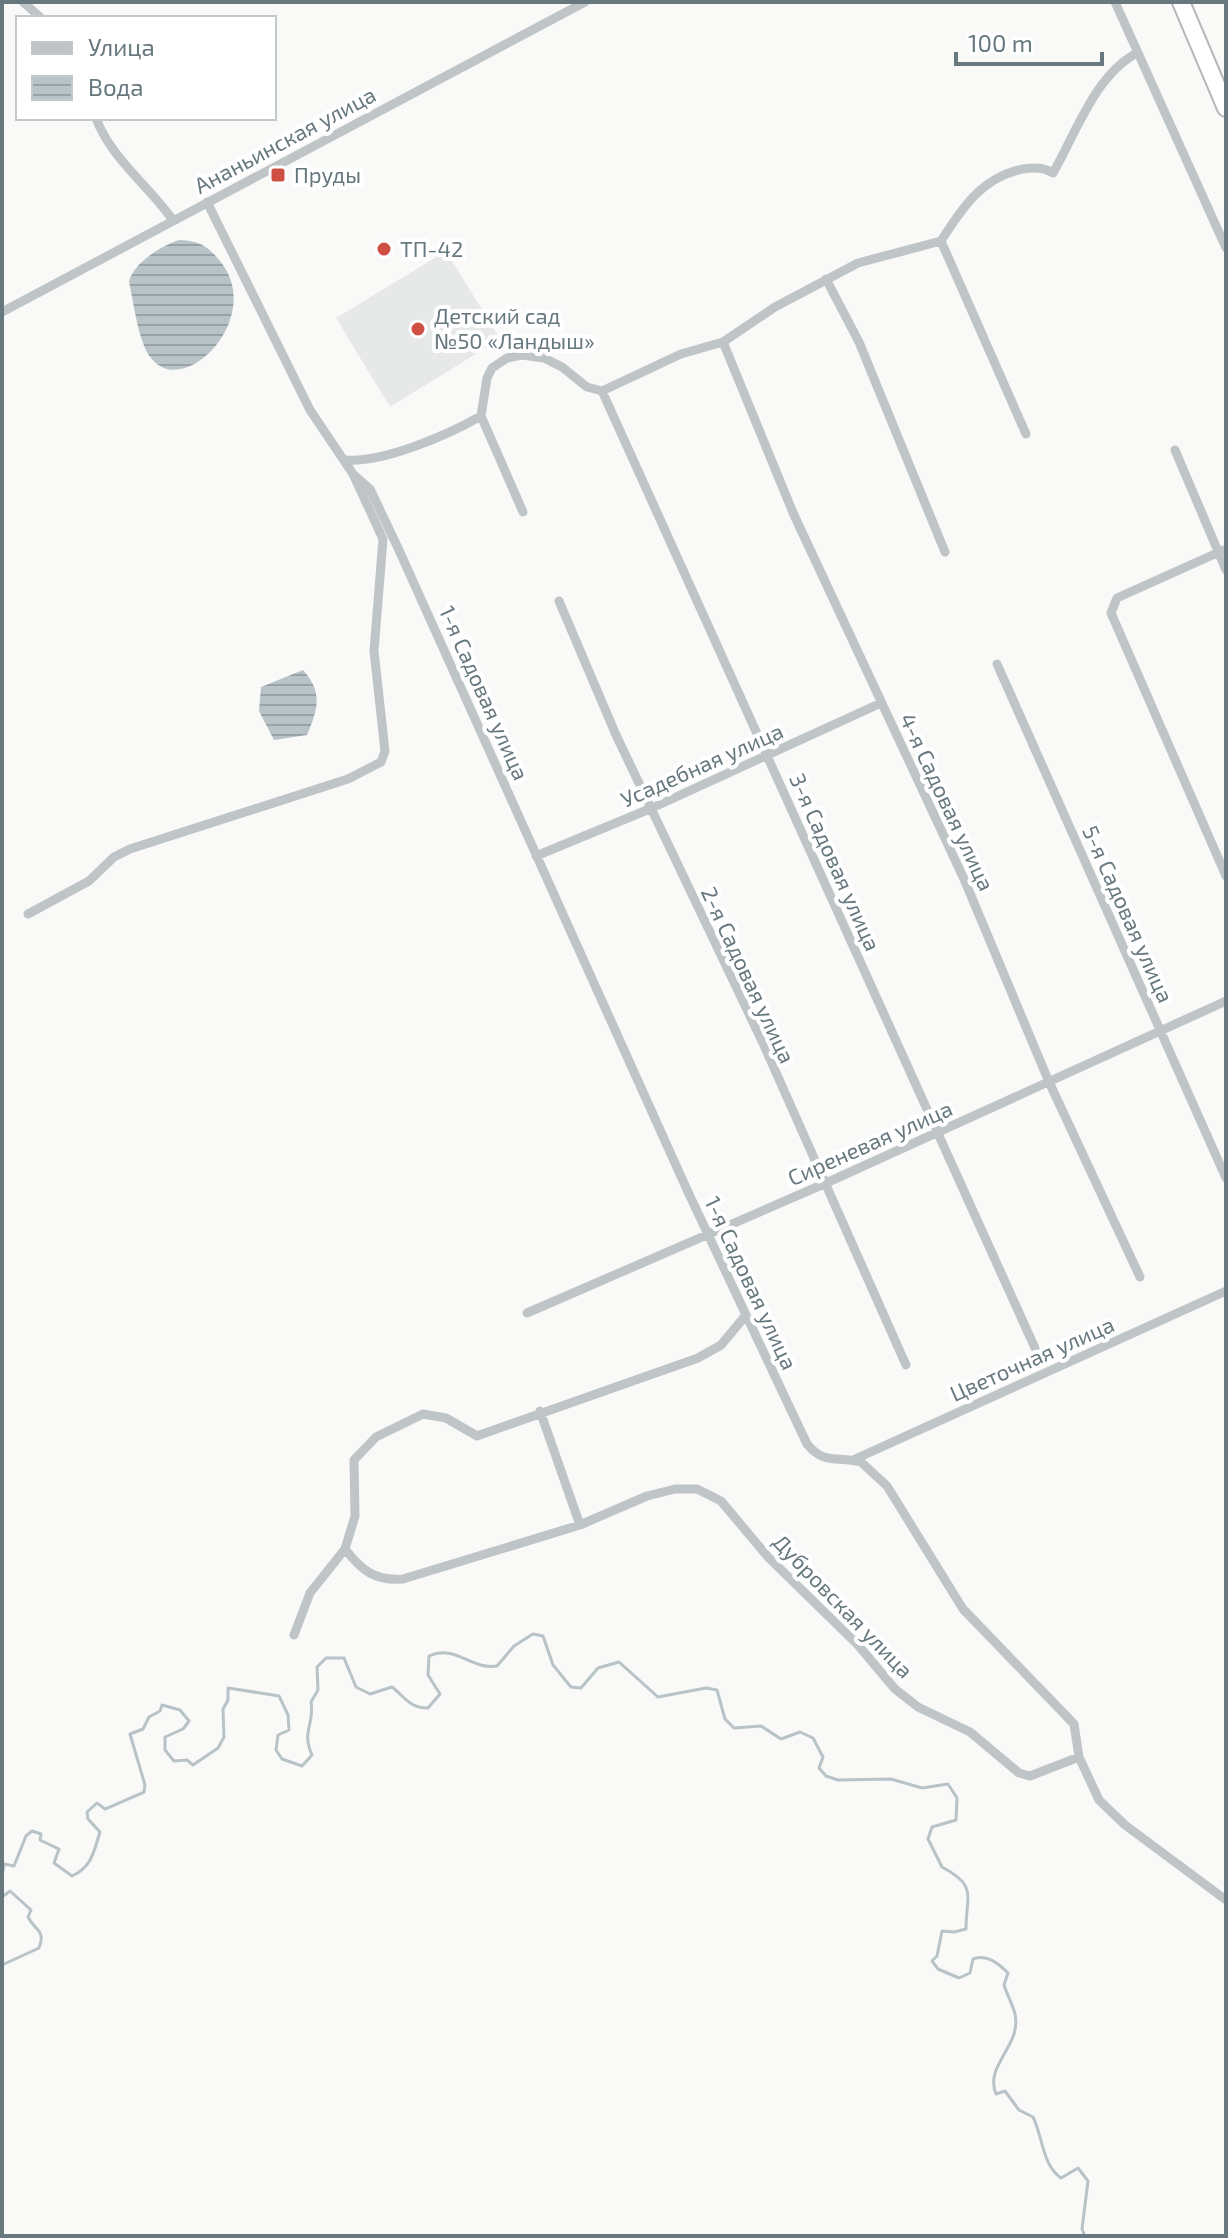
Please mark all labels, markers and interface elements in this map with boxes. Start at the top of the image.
legend [16,16,276,120]
scale bar [956,16,1102,66]
text: 100 m [968,28,1033,57]
text: Улица [88,32,155,61]
text: Вода [88,72,144,101]
street label: Ананьинская улица [189,80,380,199]
place label: Пруды [294,161,361,188]
marker: Пруды [269,166,287,184]
place label: ТП-42 [400,235,463,261]
marker: ТП-42 [375,240,393,258]
place label: Детский сад №50 «Ландыш» [434,302,595,353]
marker: Детский сад №50 «Ландыш» [409,320,427,338]
street label: 1-я Садовая улица [434,601,535,784]
street label: 4-я Садовая улица [894,709,1000,895]
street label: Усадебная улица [616,717,787,812]
street label: 3-я Садовая улица [784,769,887,955]
street label: 5-я Садовая улица [1077,821,1180,1007]
street label: 2-я Садовая улица [696,882,801,1067]
street label: Сиреневая улица [783,1094,956,1191]
street label: 1-я Садовая улица [699,1192,803,1374]
street label: Цветочная улица [945,1310,1118,1407]
street label: Дубровская улица [768,1528,919,1683]

